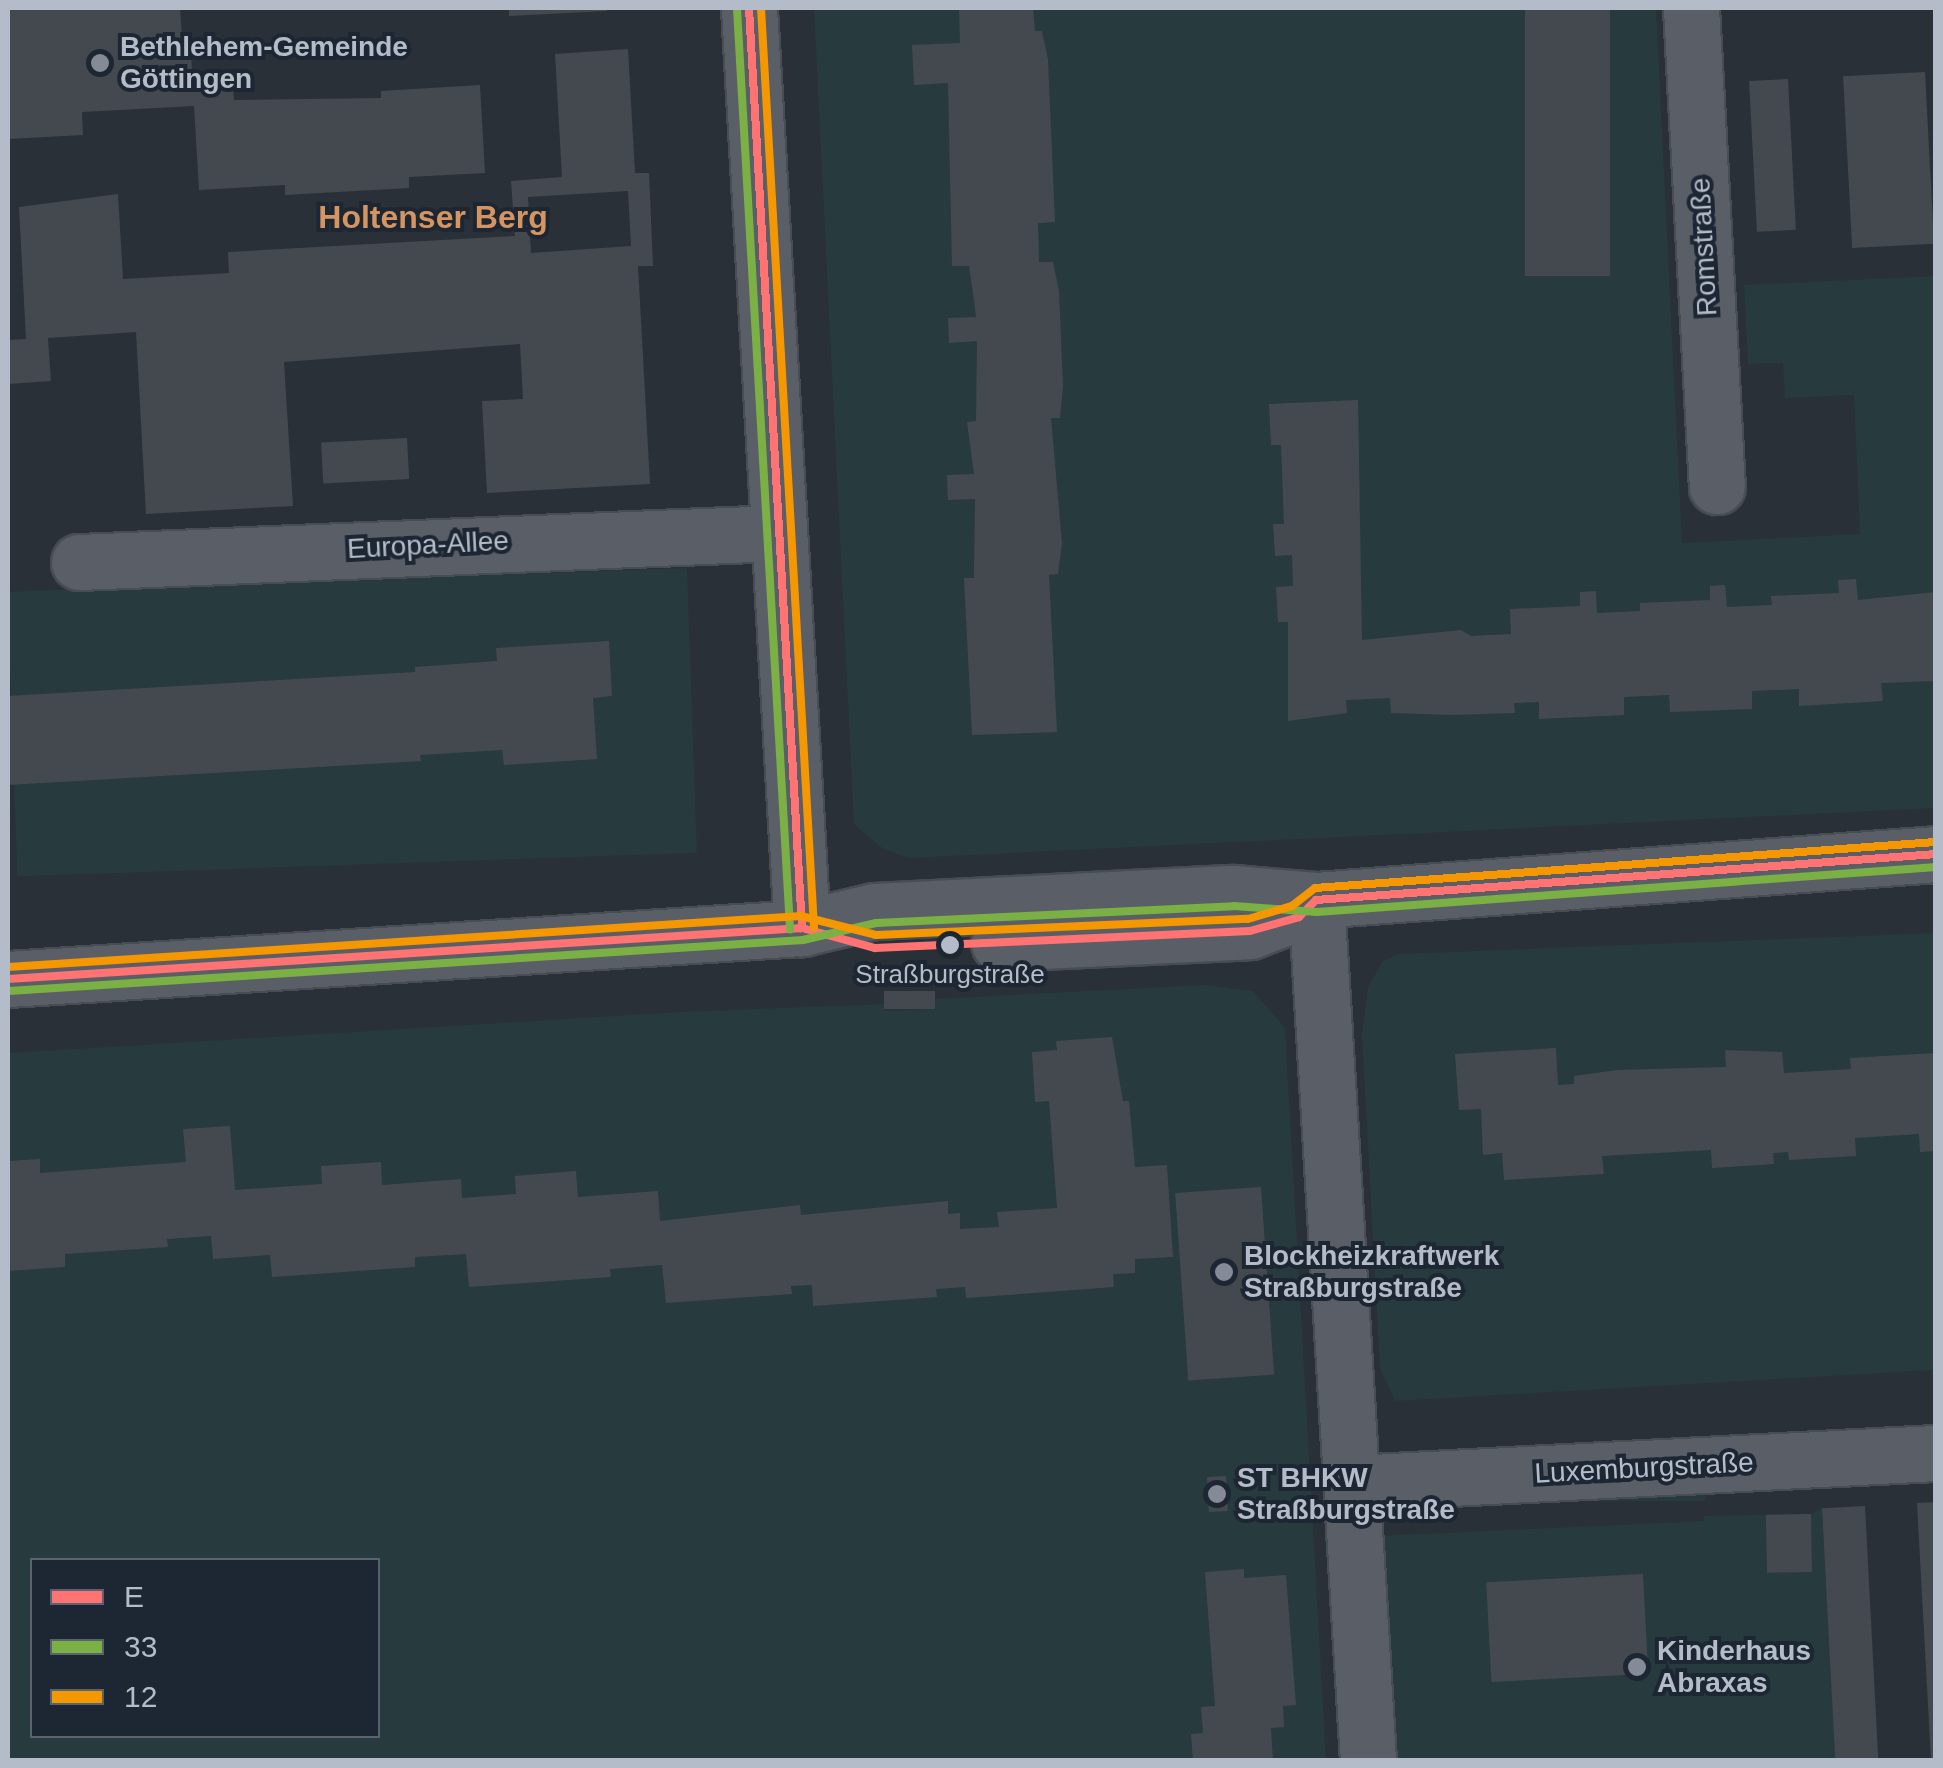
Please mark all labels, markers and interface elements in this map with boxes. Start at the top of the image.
place label: Bethlehem-Gemeinde Göttingen [120,30,408,96]
marker: Bethlehem-Gemeinde Göttingen [89,52,111,74]
street label: Romstraße [1684,177,1724,317]
district label: Holtenser Berg [318,198,548,236]
street label: Europa-Allee [346,524,510,566]
marker: Straßburgstraße [940,935,960,955]
place label: Straßburgstraße [855,959,1045,991]
place label: Blockheizkraftwerk Straßburgstraße [1244,1239,1499,1305]
marker: Blockheizkraftwerk Straßburgstraße [1213,1261,1235,1283]
street label: Luxemburgstraße [1534,1445,1754,1491]
place label: ST BHKW Straßburgstraße [1237,1461,1455,1527]
marker: ST BHKW Straßburgstraße [1206,1483,1228,1505]
legend [30,1558,380,1738]
text: E [124,1580,144,1613]
text: 33 [124,1630,157,1663]
place label: Kinderhaus Abraxas [1657,1634,1811,1700]
marker: Kinderhaus Abraxas [1626,1656,1648,1678]
text: 12 [124,1680,157,1713]

